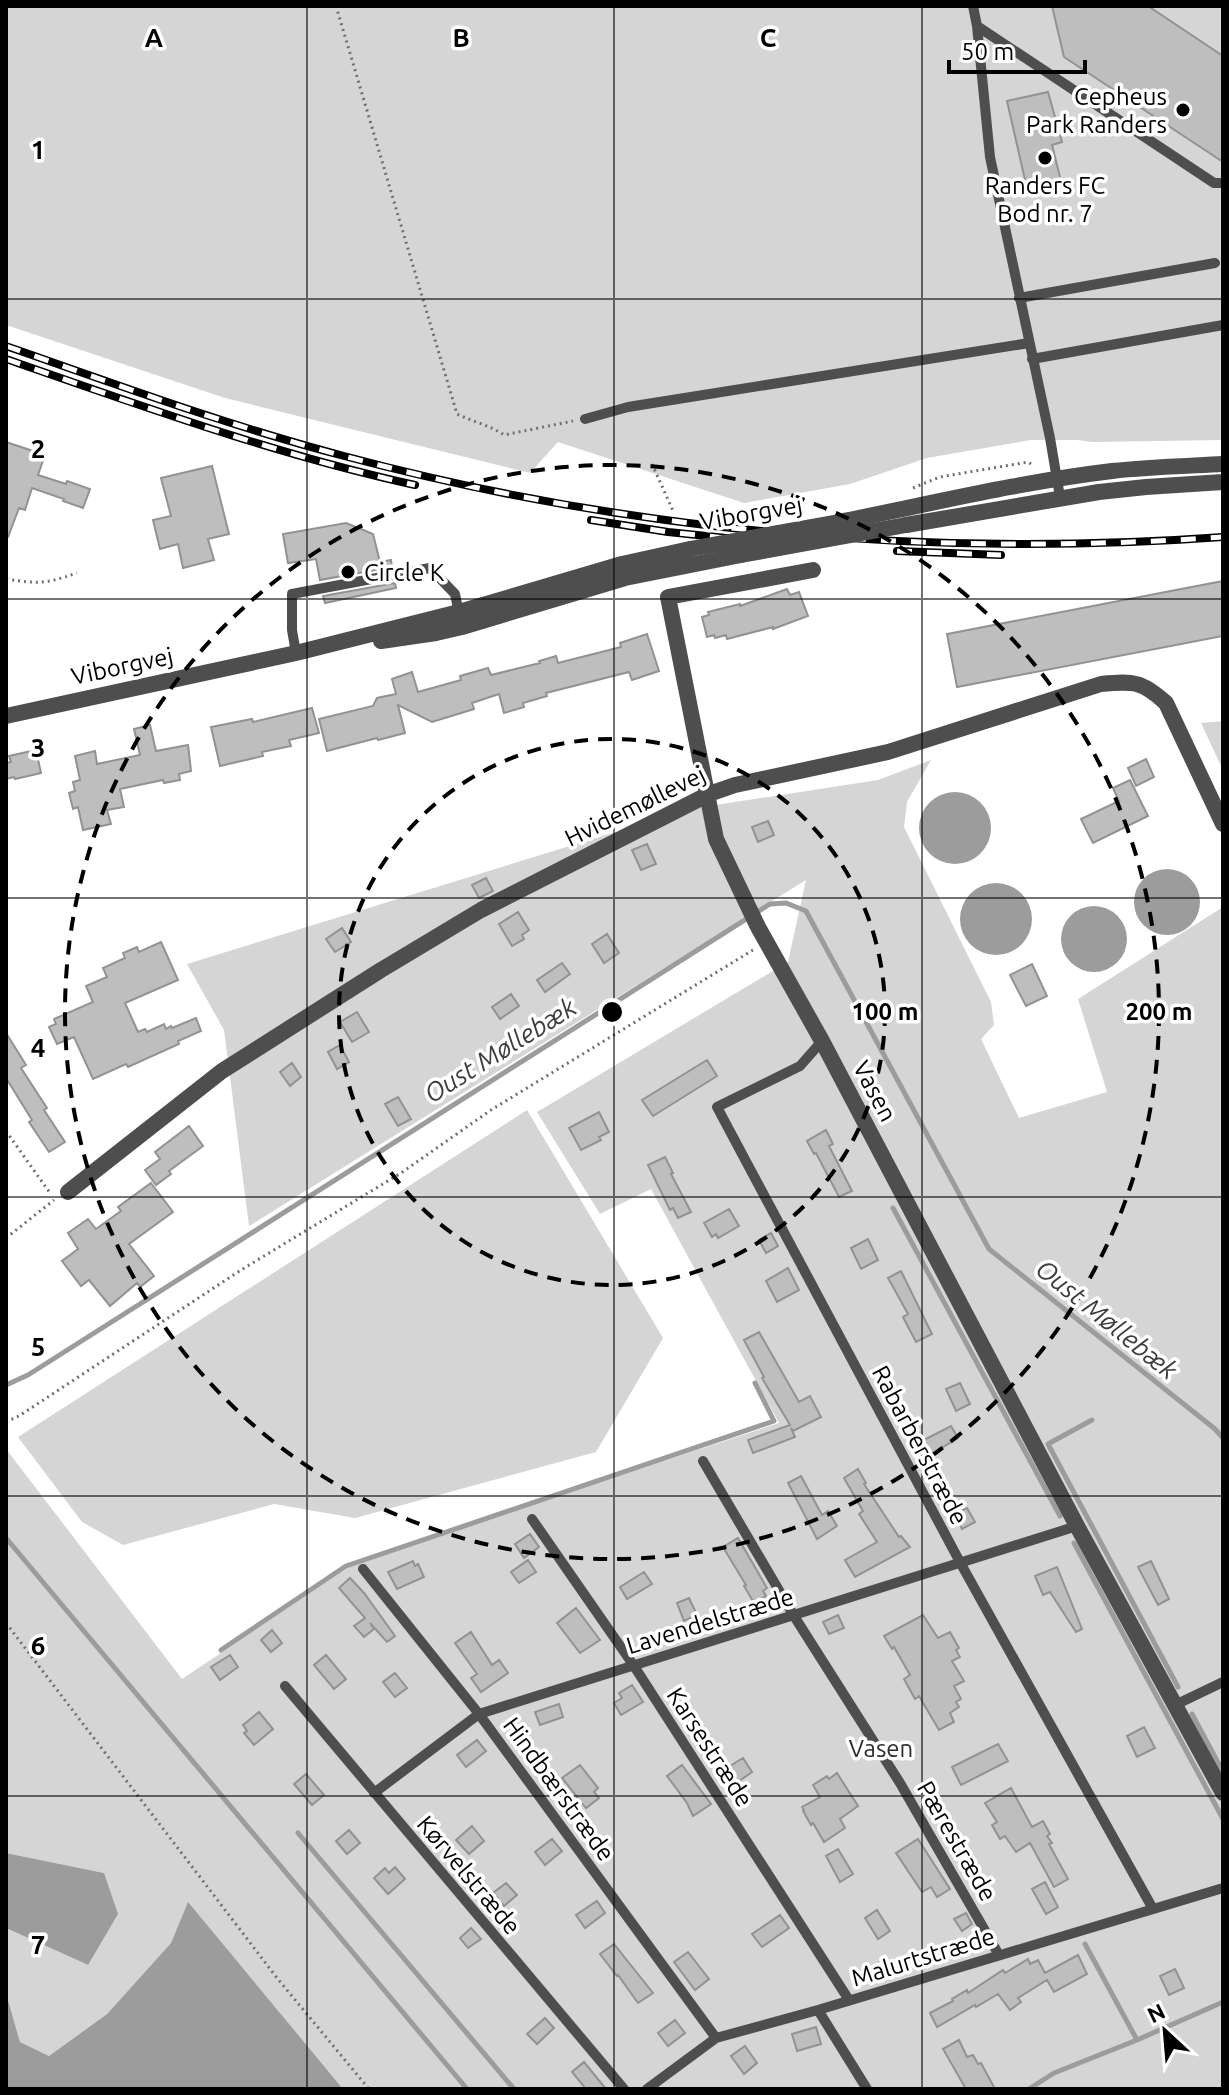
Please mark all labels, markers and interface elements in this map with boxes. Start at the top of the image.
text: A [145,23,164,52]
text: B [452,23,470,52]
text: C [760,23,777,52]
scale bar [949,24,1085,74]
text: 50 m [961,38,1014,65]
place label: Cepheus Park Randers [1026,83,1167,138]
marker: Cepheus Park Randers [1174,101,1192,119]
text: 1 [31,135,45,164]
marker: Randers FC Bod nr. 7 [1036,149,1054,167]
place label: Randers FC Bod nr. 7 [985,172,1106,227]
text: 2 [31,434,45,463]
street label: Viborgvej [698,491,804,535]
place label: Circle K [364,559,445,586]
marker: Circle K [339,563,357,581]
street label: Viborgvej [69,642,175,690]
text: 3 [31,733,45,762]
street label: Hvidemøllevej [560,760,710,852]
water label: Oust Møllebæk [419,991,582,1108]
centre of rings [598,998,626,1026]
text: 100 m [852,998,918,1025]
text: 200 m [1126,998,1192,1025]
text: 4 [31,1033,45,1062]
street label: Vasen [848,1056,902,1126]
water label: Oust Møllebæk [1031,1253,1184,1385]
text: 5 [31,1332,45,1361]
street label: Rabarberstræde [867,1361,973,1529]
street label: Lavendelstræde [623,1583,797,1659]
text: 6 [31,1631,45,1660]
street label: Karsestræde [662,1682,758,1812]
street label: Hindbærstræde [498,1712,620,1866]
park label: Vasen [849,1735,913,1762]
street label: Pærestræde [912,1776,1002,1906]
street label: Kørvelstræde [412,1810,526,1940]
street label: Malurtstræde [848,1922,998,1992]
text: 7 [31,1930,45,1959]
north arrow [1125,1991,1205,2071]
text: N [1143,1998,1169,2027]

